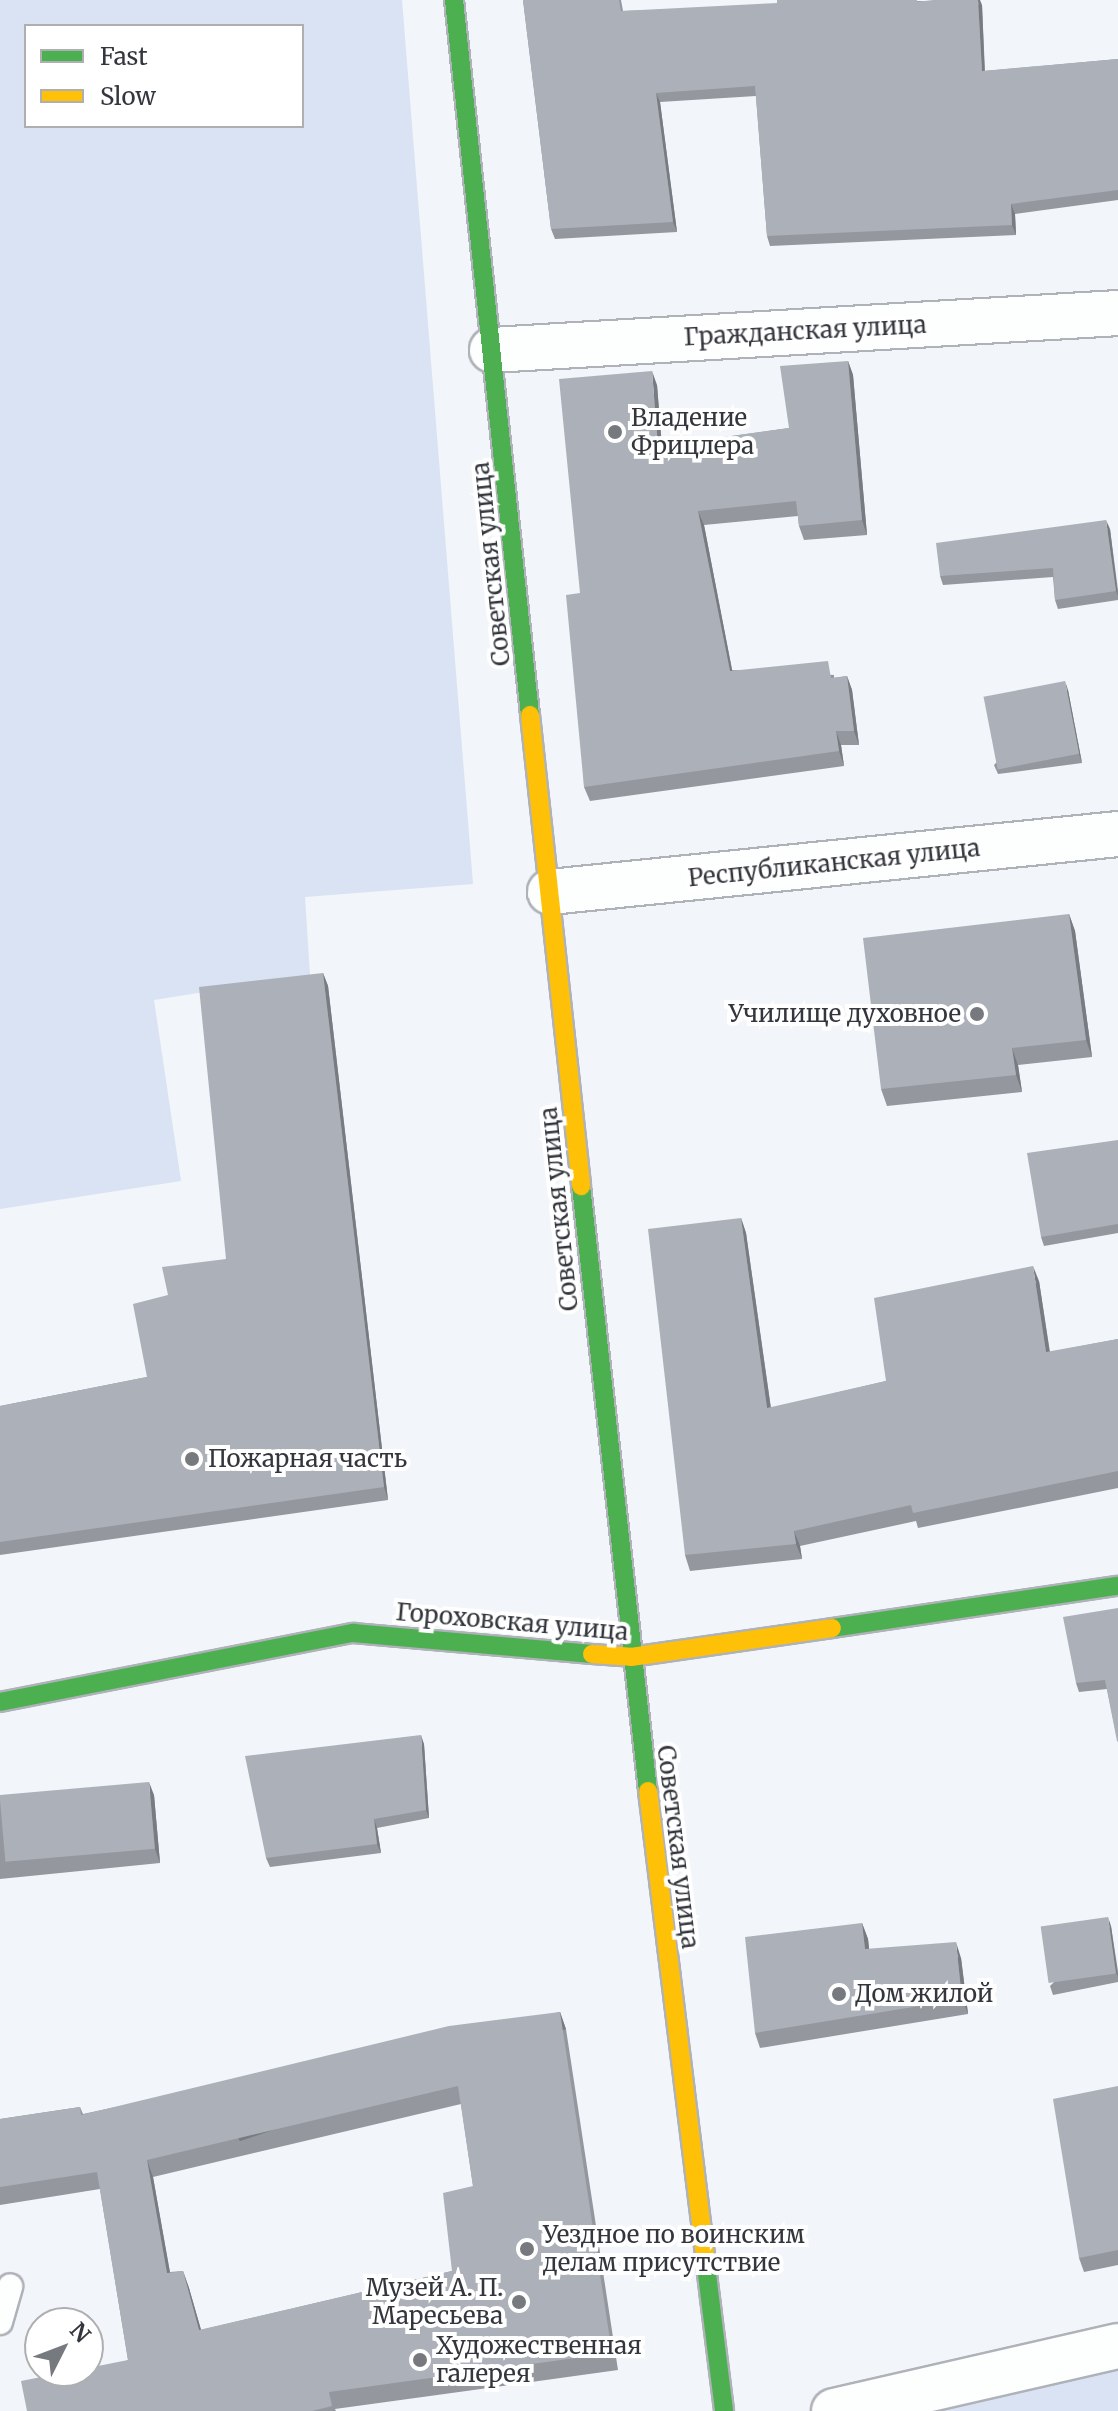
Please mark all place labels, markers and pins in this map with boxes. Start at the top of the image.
place label: Владение Фрицлера [631,404,754,460]
marker: Владение Фрицлера [606,423,624,441]
place label: Училище духовное [729,1000,961,1028]
marker: Училище духовное [968,1005,986,1023]
place label: Пожарная часть [208,1445,407,1473]
marker: Пожарная часть [183,1450,201,1468]
place label: Дом жилой [855,1980,993,2008]
marker: Дом жилой [830,1985,848,2003]
place label: Уездное по воинским делам присутствие [543,2221,805,2277]
marker: Уездное по воинским делам присутствие [518,2240,536,2258]
place label: Музей А. П. Маресьева [366,2274,503,2330]
marker: Музей А. П. Маресьева [510,2293,528,2311]
place label: Художественная галерея [436,2332,642,2388]
marker: Художественная галерея [411,2351,429,2369]

